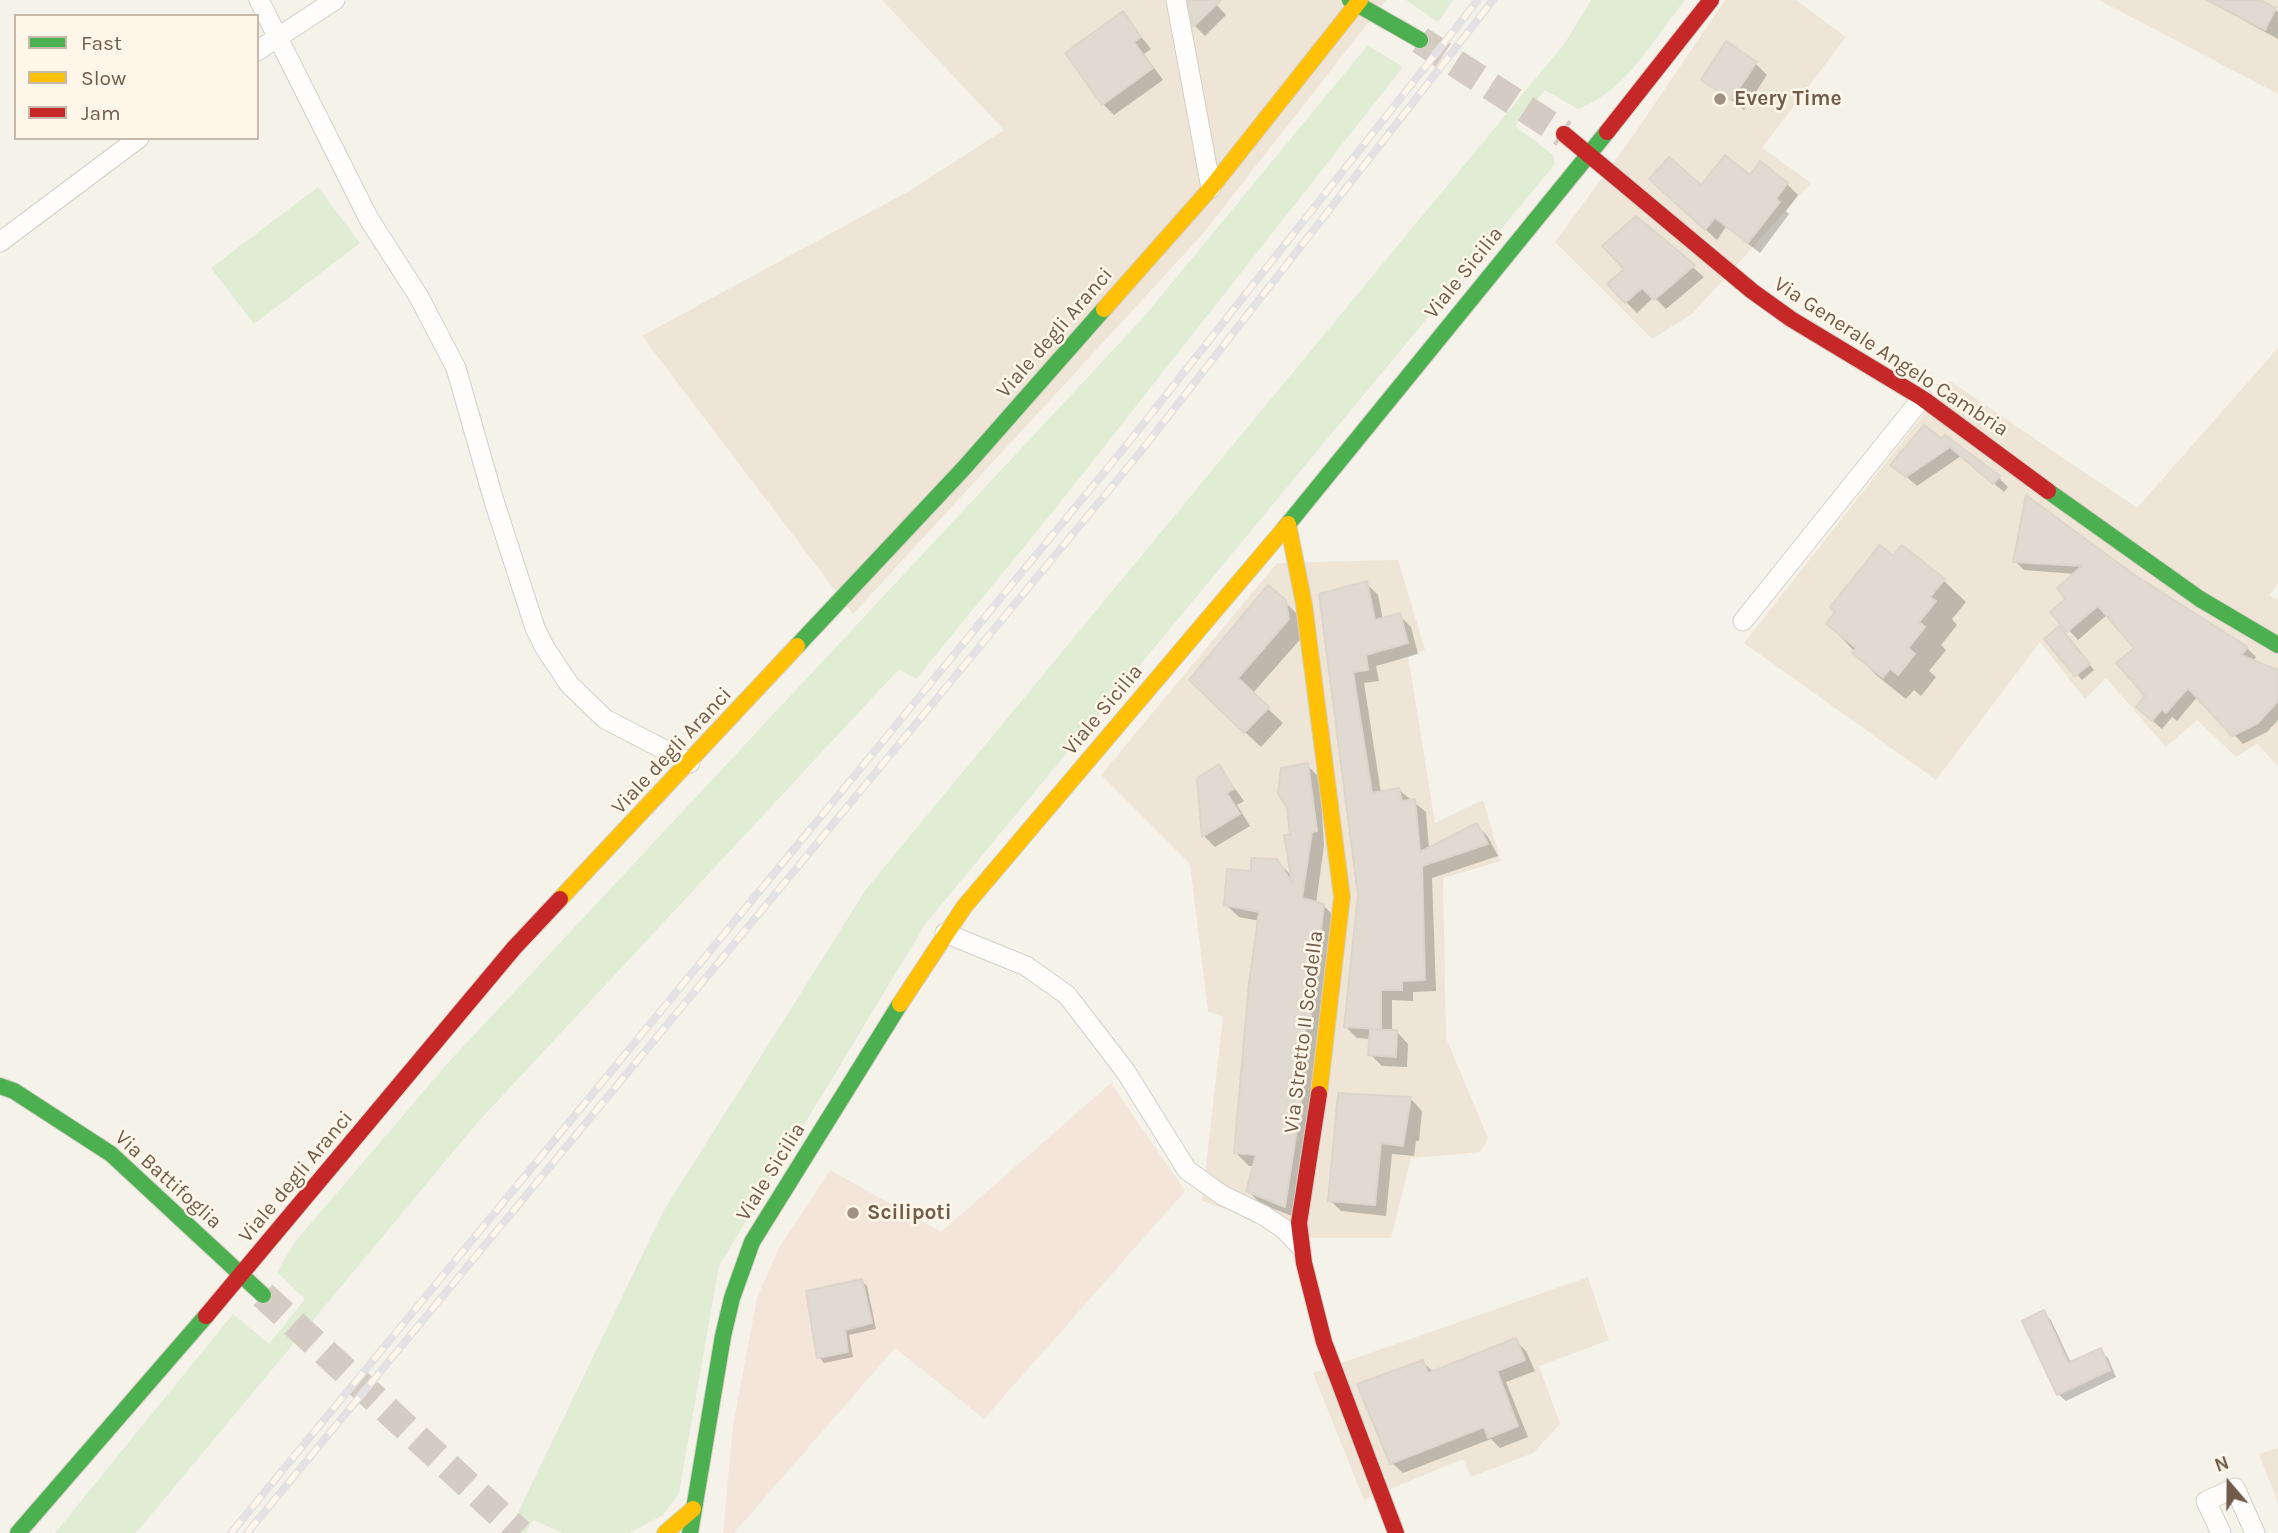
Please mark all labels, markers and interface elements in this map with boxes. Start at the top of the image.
legend [14,14,259,140]
text: Fast [81,31,122,55]
text: Slow [81,66,126,90]
place label: Every Time [1734,86,1842,112]
marker: Every Time [1712,91,1728,107]
text: Jam [81,101,121,125]
street label: Viale Sicilia [1419,222,1509,324]
street label: Viale degli Aranci [992,263,1118,403]
street label: Via Generale Angelo Cambria [1769,272,2013,442]
street label: Viale Sicilia [1058,659,1148,761]
street label: Viale degli Aranci [607,682,737,820]
street label: Via Stretto II Scodella [1279,929,1329,1135]
street label: Viale degli Aranci [233,1106,359,1248]
street label: Viale Sicilia [731,1118,811,1226]
street label: Via Battifoglia [109,1125,227,1235]
place label: Scilipoti [867,1200,952,1226]
marker: Scilipoti [845,1205,861,1221]
north arrow [2194,1449,2264,1519]
text: N [2212,1452,2232,1477]

